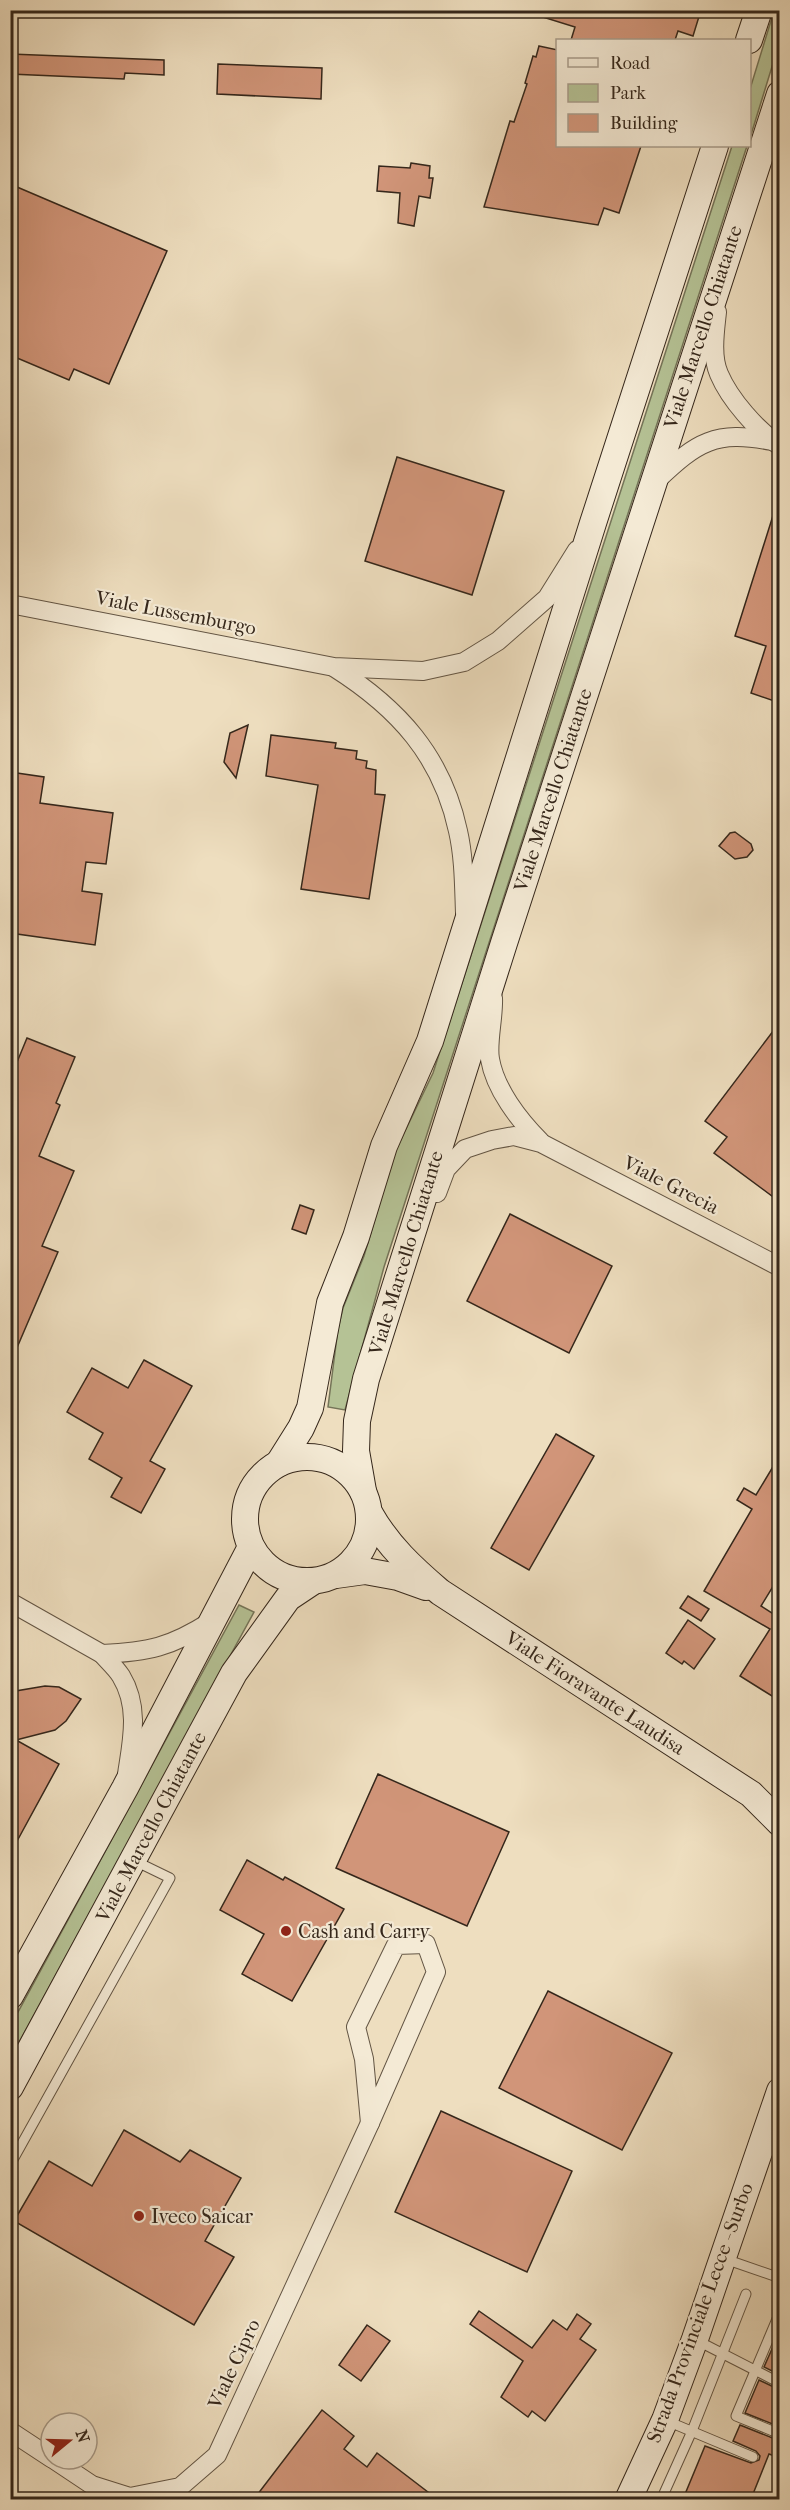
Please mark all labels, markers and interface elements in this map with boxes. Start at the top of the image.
legend [556,39,751,147]
text: Road [610,53,650,74]
text: Park [610,83,647,104]
text: Building [610,113,678,134]
street label: Viale Marcello Chiatante [659,222,747,433]
street label: Viale Lussemburgo [93,586,258,640]
street label: Viale Marcello Chiatante [509,685,597,896]
street label: Viale Marcello Chiatante [364,1148,448,1359]
street label: Viale Grecia [619,1151,723,1219]
street label: Viale Fioravante Laudisa [500,1626,690,1760]
street label: Viale Marcello Chiatante [91,1728,211,1927]
place label: Cash and Carry [298,1920,431,1943]
marker: Cash and Carry [279,1924,293,1938]
street label: Strada Provinciale Lecce - Surbo [642,2180,758,2446]
place label: Iveco Saicar [151,2205,254,2228]
marker: Iveco Saicar [132,2209,146,2223]
street label: Viale Cipro [203,2316,265,2413]
north arrow [39,2411,99,2471]
text: N [72,2427,94,2446]

